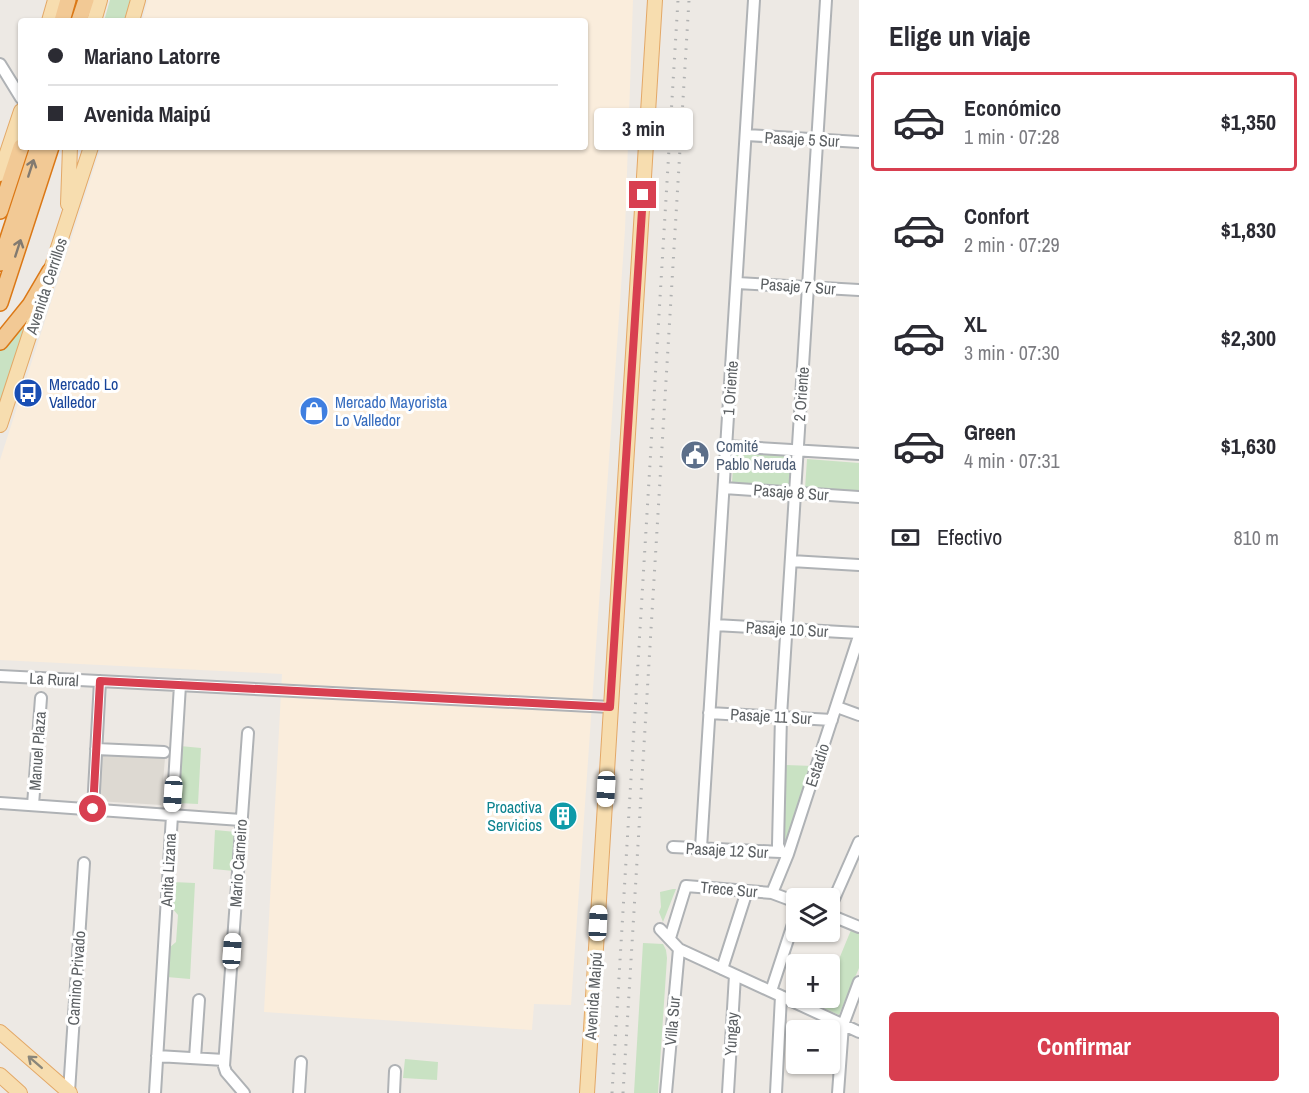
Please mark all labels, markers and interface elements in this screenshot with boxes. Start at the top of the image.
text: Elige un viaje [889,18,1031,54]
text: Mariano Latorre [84,41,220,71]
text: Económico [964,93,1061,123]
icon: car [892,95,946,149]
text: Avenida Maipú [84,99,211,129]
text: $1,350 [1221,107,1276,137]
callout: 3 min [594,108,692,150]
text: 3 min [622,115,665,142]
text: 1 min · 07:28 [964,123,1060,150]
street label: Pasaje 5 Sur [764,126,841,152]
one-way arrow [26,159,37,178]
route end [629,181,656,208]
text: Confort [964,201,1029,231]
icon: car [892,203,946,257]
text: $1,830 [1221,215,1276,245]
text: 2 min · 07:29 [964,231,1060,258]
street label: Avenida Cerrillos [20,235,72,338]
one-way arrow [14,239,25,258]
street label: Pasaje 7 Sur [760,272,837,300]
text: XL [964,309,987,339]
icon: car [892,311,946,365]
text: $2,300 [1221,323,1276,353]
text: 3 min · 07:30 [964,339,1060,366]
street label: 1 Oriente [717,360,743,416]
street label: 2 Oriente [788,366,814,422]
place label: Mercado Lo Valledor [49,373,118,413]
bus stop icon: Mercado Lo Valledor [12,377,44,409]
place label: Mercado Mayorista Lo Valledor [335,391,448,431]
shop icon: Mercado Mayorista Lo Valledor [298,395,330,427]
text: Green [964,417,1016,447]
icon: car [892,419,946,473]
text: $1,630 [1221,431,1276,461]
place label: Comité Pablo Neruda [716,435,797,475]
public building icon: Comité Pablo Neruda [679,439,711,471]
text: 4 min · 07:31 [964,447,1060,474]
street label: Pasaje 8 Sur [753,478,830,506]
icon: cash [889,521,922,554]
text: Efectivo [937,522,1002,552]
text: 810 m [1233,524,1279,551]
street label: Pasaje 10 Sur [745,616,829,642]
street label: La Rural [29,667,79,691]
street label: Pasaje 11 Sur [730,703,813,729]
street label: Manuel Plaza [23,710,51,791]
street label: Estadio [800,740,834,790]
car [596,771,616,807]
car [163,775,183,813]
route start [79,795,106,822]
place label: Proactiva Servicios [487,796,543,836]
building icon: Proactiva Servicios [547,800,579,832]
street label: Mario Carneiro [224,818,252,908]
street label: Anita Lizana [155,832,181,908]
street label: Pasaje 12 Sur [685,837,769,863]
street label: Trece Sur [700,876,759,903]
map controls [786,888,840,1074]
button: layers [786,888,840,942]
car [588,905,608,941]
street label: Camino Privado [62,930,90,1026]
car [222,932,242,970]
street label: Avenida Maipú [579,951,607,1042]
button: + [786,954,840,1008]
street label: Villa Sur [659,995,685,1047]
street label: Yungay [719,1011,743,1056]
button: Confirmar [889,1012,1279,1081]
button: − [786,1020,840,1074]
one-way arrow [27,1056,43,1069]

